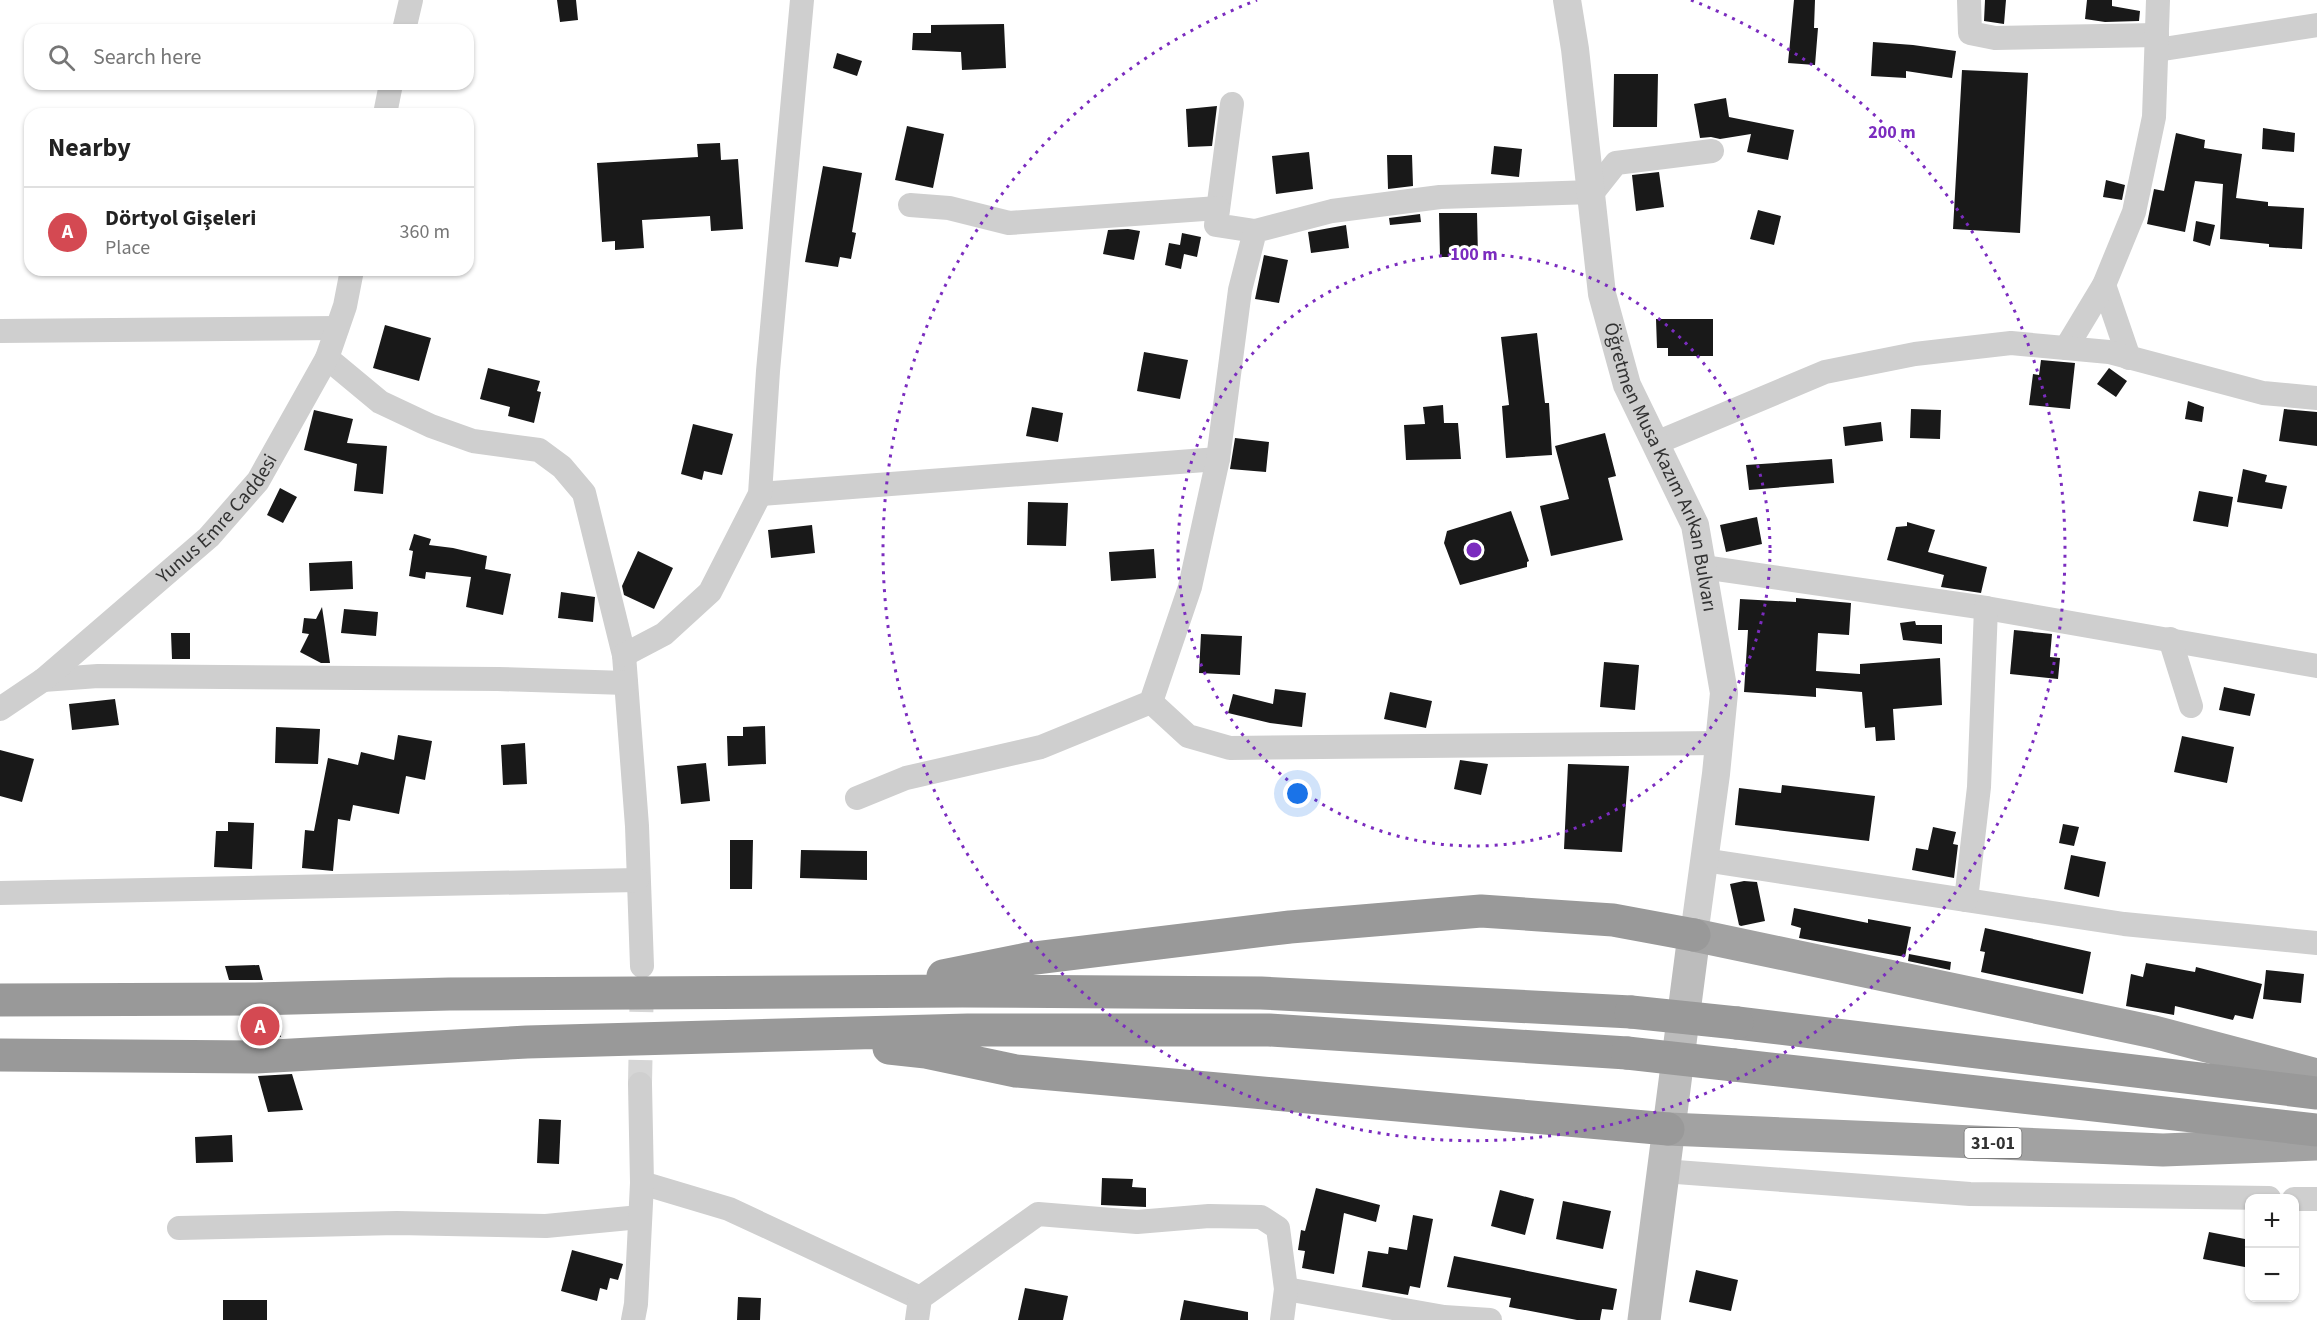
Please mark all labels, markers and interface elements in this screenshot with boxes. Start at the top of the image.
search box [24,24,474,90]
icon: search [45,41,78,74]
text: Search here [93,41,201,73]
text: 200 m [1868,120,1916,145]
text: Nearby [48,129,131,166]
text: Dörtyol Gişeleri [105,202,256,234]
text: A [62,218,73,246]
text: 360 m [400,218,450,246]
text: Place [105,234,150,262]
text: 100 m [1450,242,1498,267]
street label: Öğretmen Musa Kazım Arıkan Bulvarı [1596,319,1724,614]
street label: Yunus Emre Caddesi [150,449,284,591]
centre of rings [1464,540,1484,560]
your location [1283,779,1312,808]
pin: A [240,1004,280,1048]
road number: 31-01 [1964,1128,2022,1158]
map controls [2245,1194,2299,1302]
button: + [2245,1194,2299,1248]
button: − [2245,1248,2299,1302]

